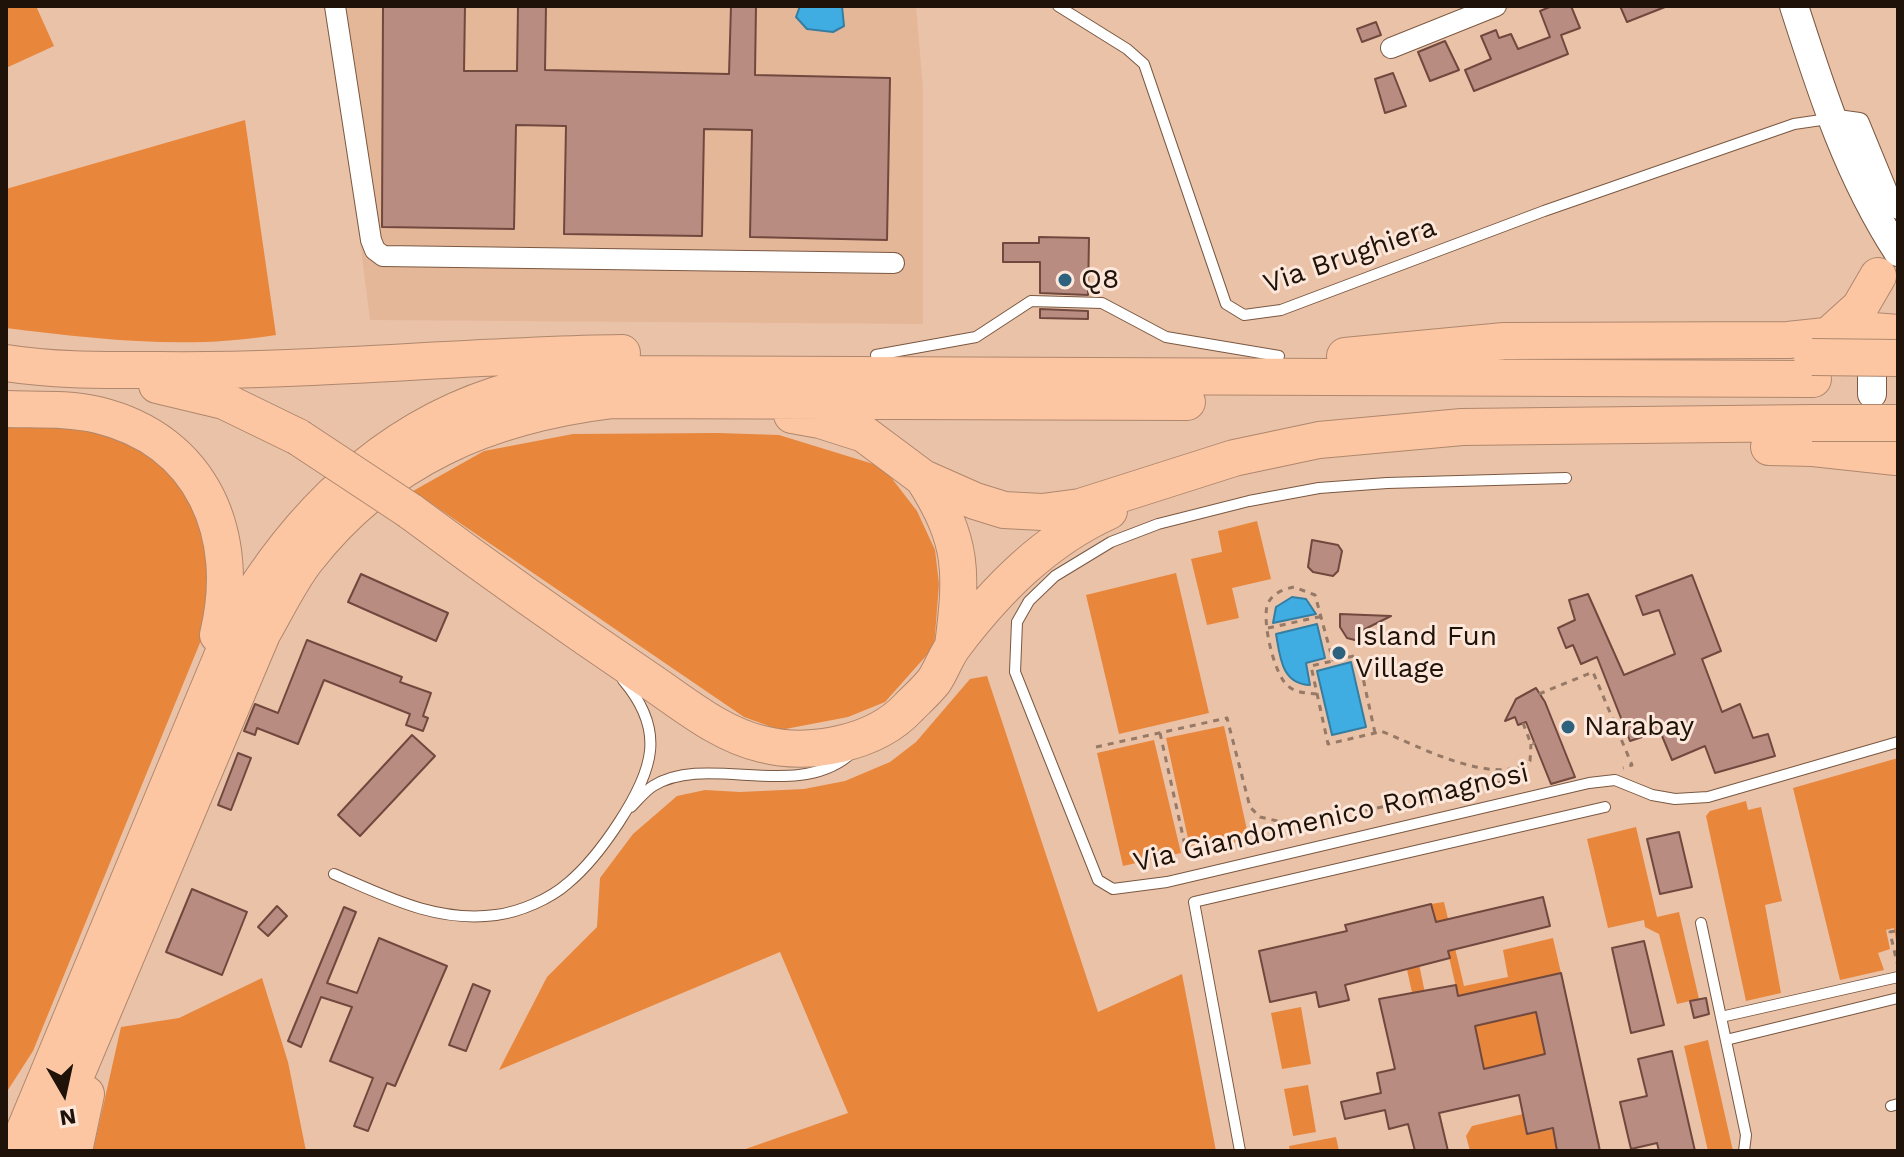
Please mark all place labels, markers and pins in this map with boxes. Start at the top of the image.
place label: Q8 [1081,263,1119,297]
marker: Q8 [1056,271,1074,289]
place label: Island Fun Village [1355,620,1497,686]
marker: Island Fun Village [1330,644,1348,662]
place label: Narabay [1584,710,1694,744]
marker: Narabay [1559,718,1577,736]

